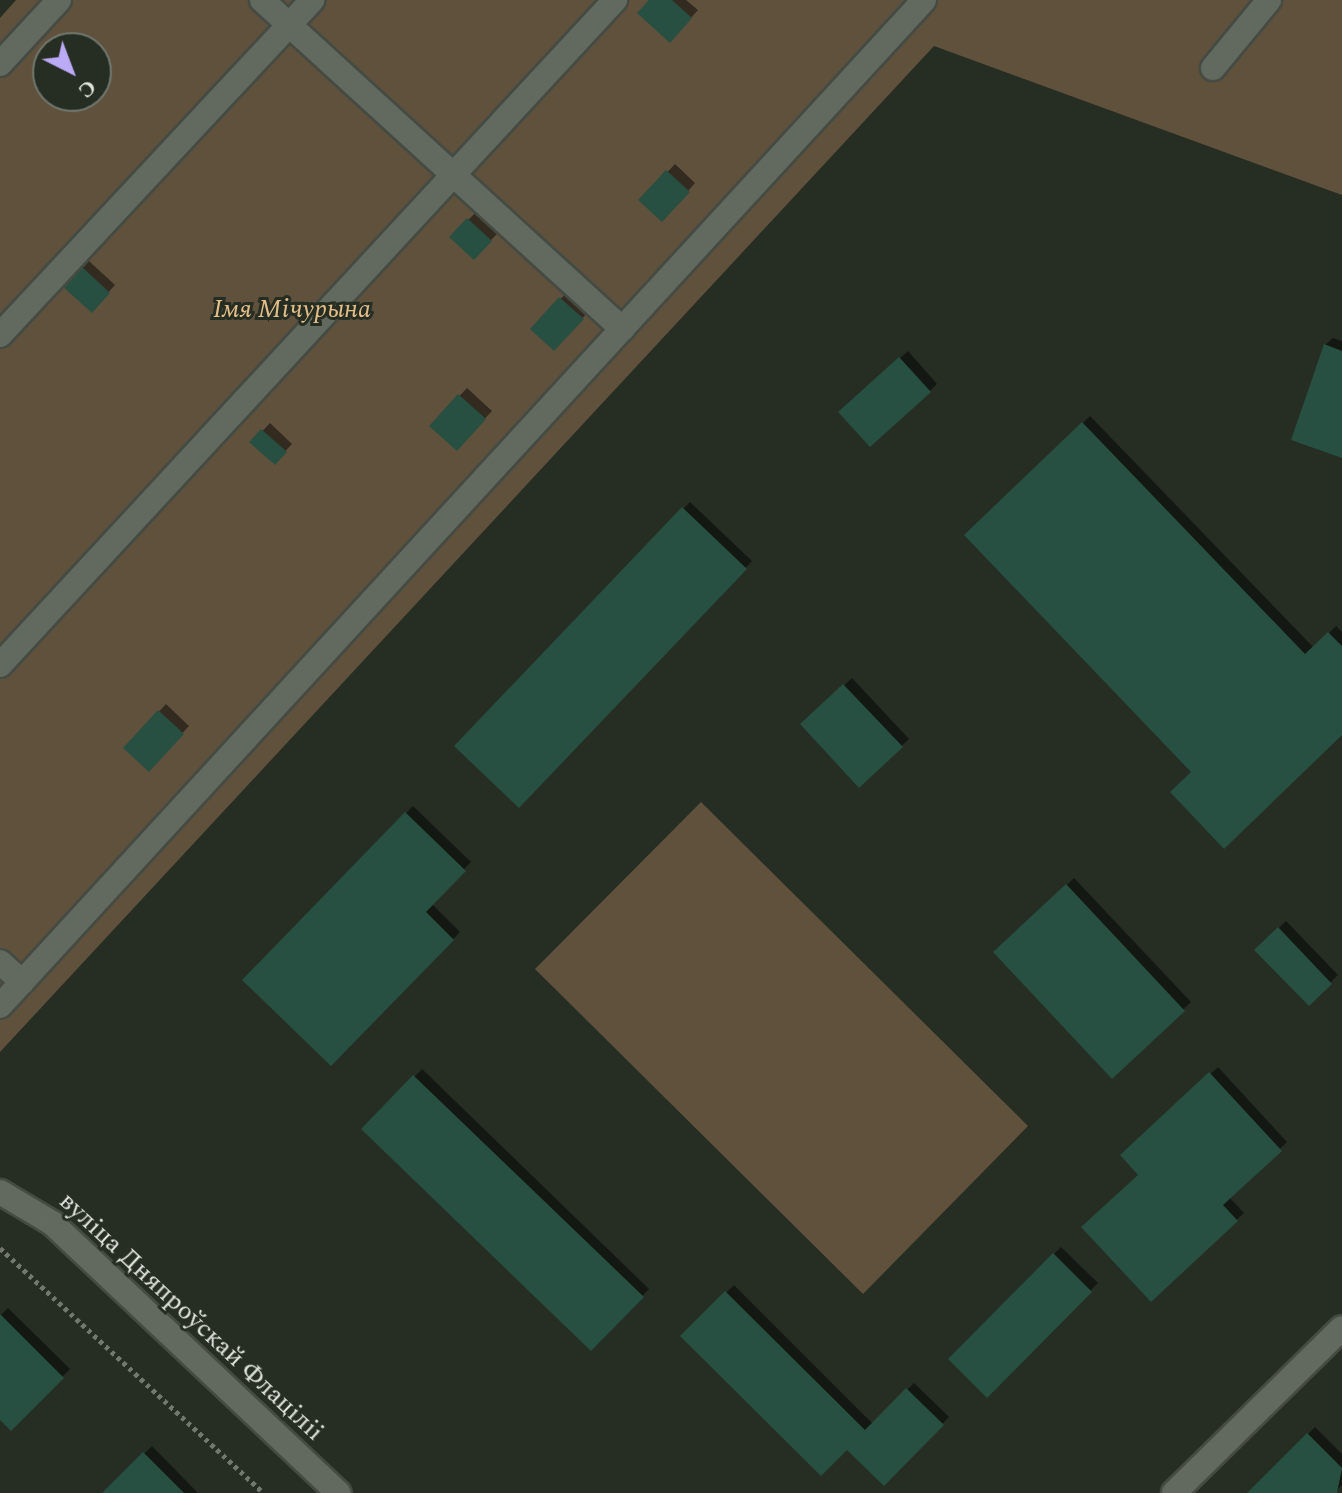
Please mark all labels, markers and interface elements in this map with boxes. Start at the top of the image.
north arrow [32,32,112,112]
text: С [70,71,104,106]
park label: Імя Мічурына [213,294,371,326]
street label: вуліца Дняпроўскай Флаціліі [52,1186,330,1448]

